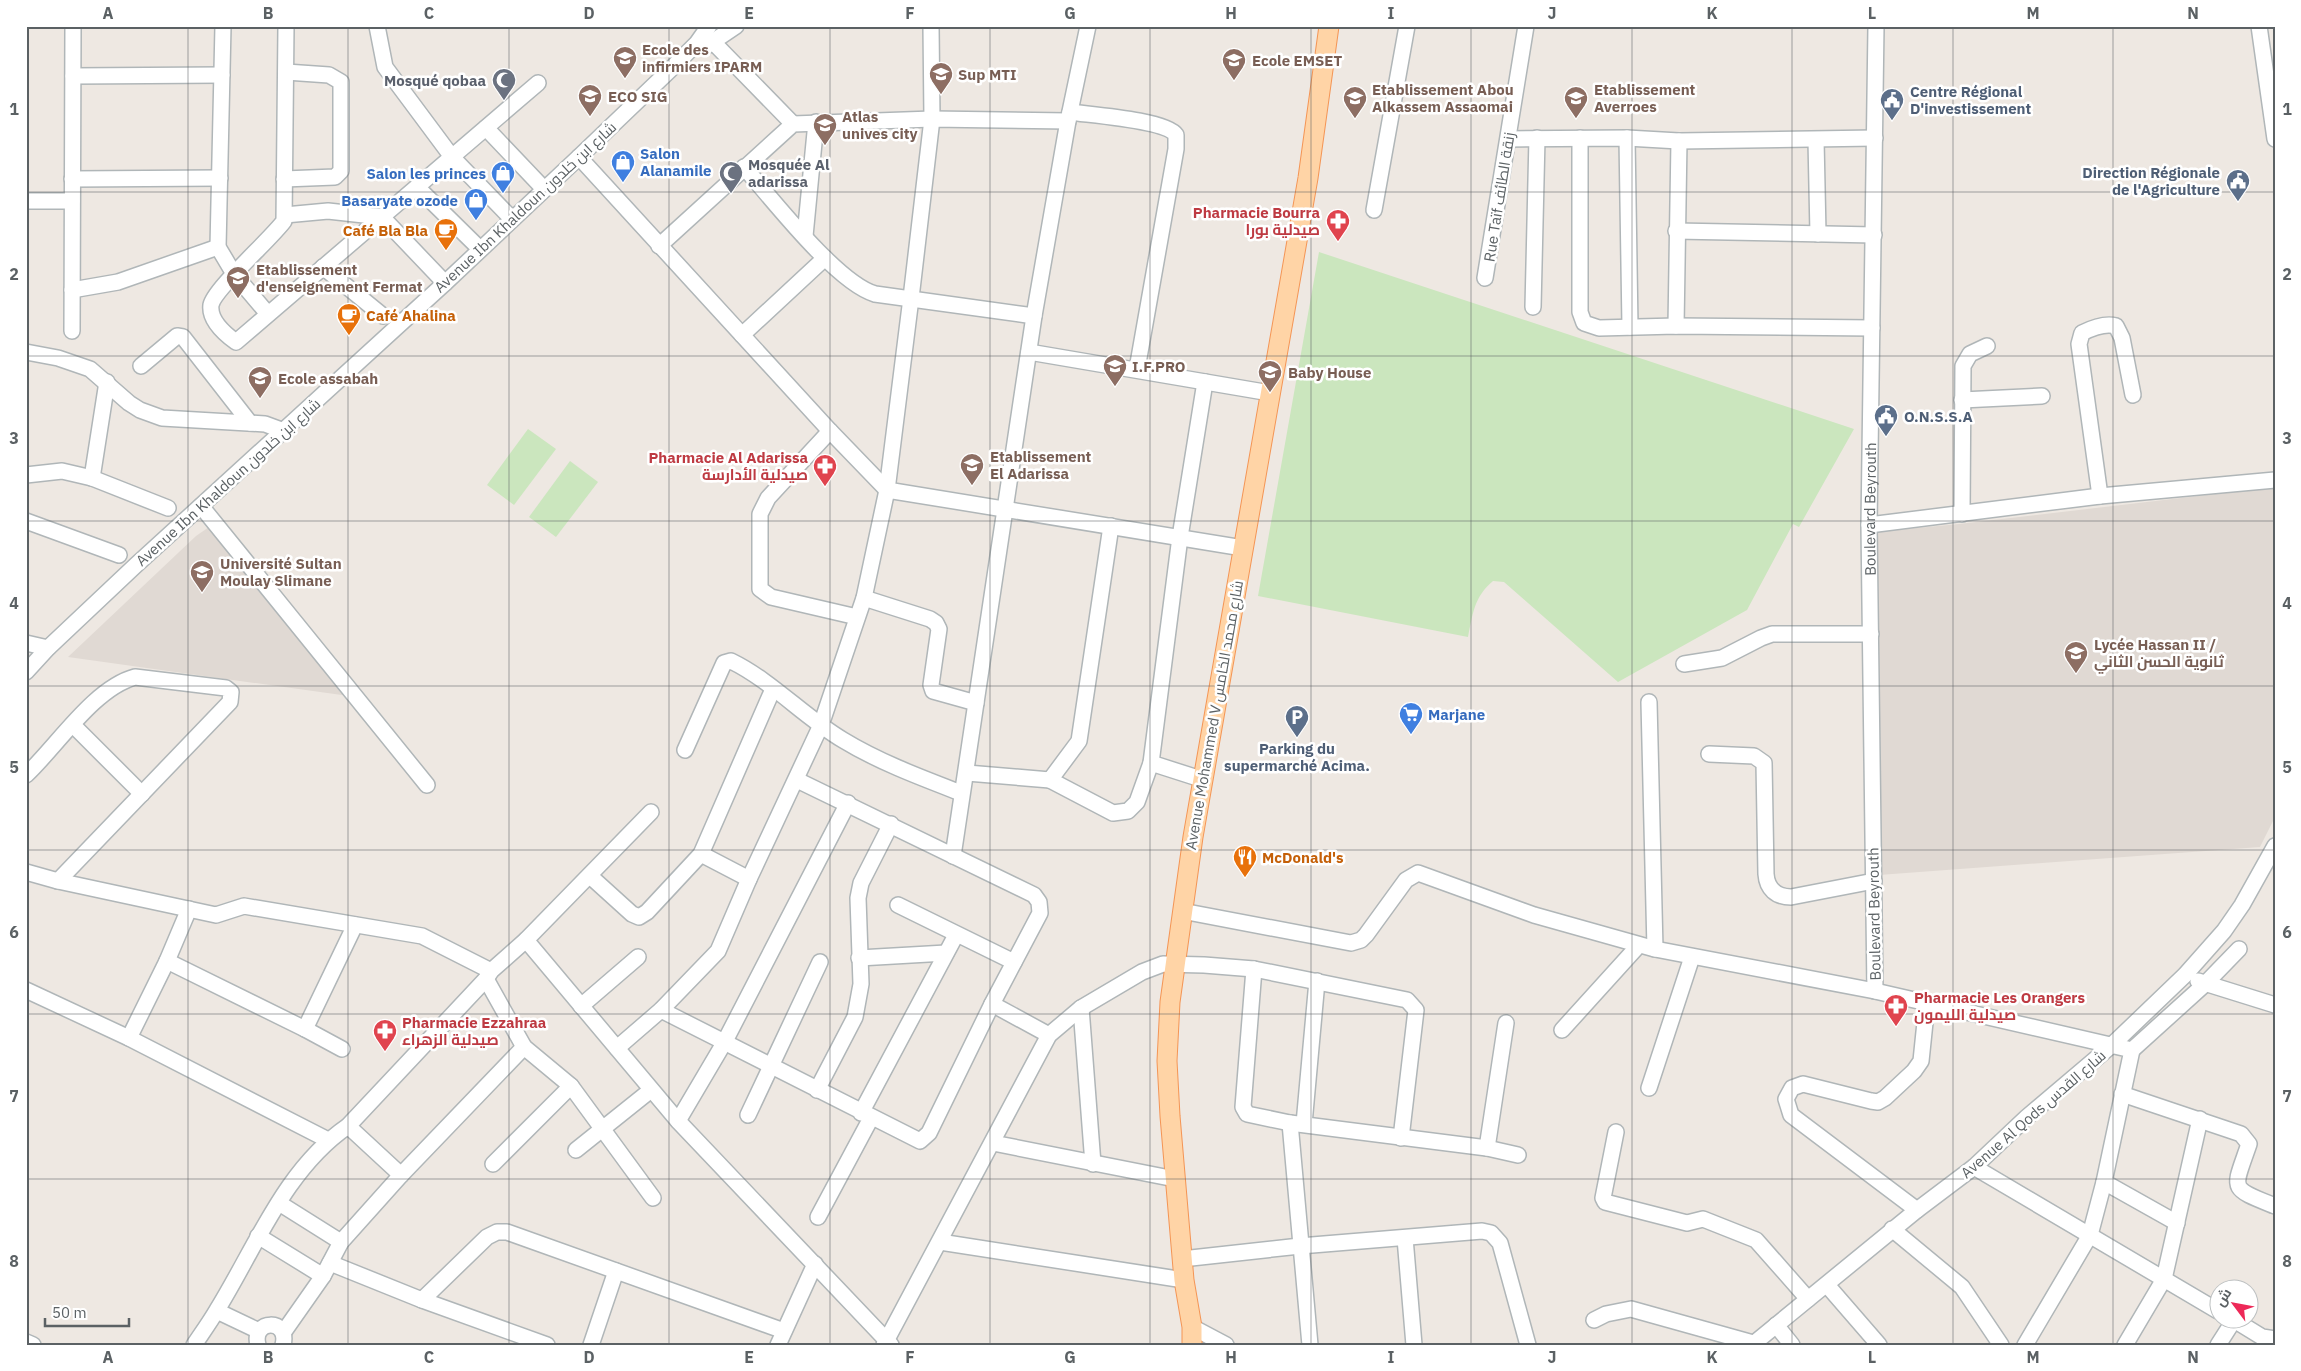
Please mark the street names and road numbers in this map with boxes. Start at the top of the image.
street label: Avenue Ibn Khaldoun شارع ابن خلدون [430,118,621,298]
street label: Rue Taïf زنقة الطائف [1479,131,1519,263]
street label: Avenue Ibn Khaldoun شارع ابن خلدون [132,394,326,572]
street label: Boulevard Beyrouth [1859,442,1880,576]
street label: Avenue Mohammed V شارع محمد الخامس [1181,579,1249,851]
street label: Boulevard Beyrouth [1863,847,1885,981]
street label: Avenue Al Qods شارع القدس [1957,1046,2111,1184]

